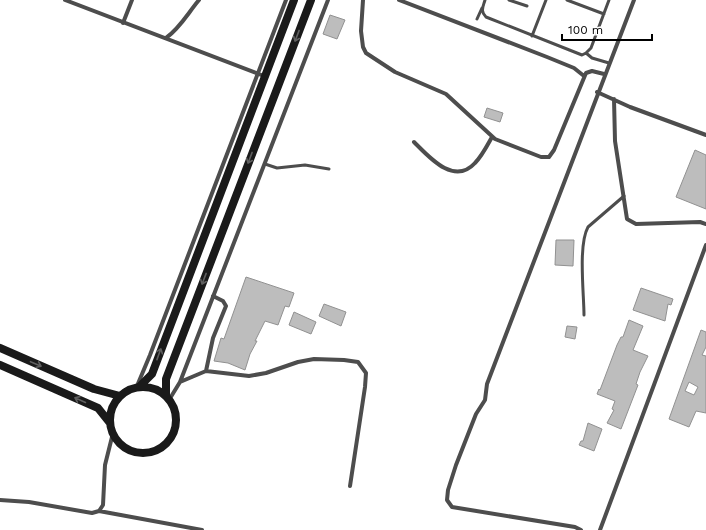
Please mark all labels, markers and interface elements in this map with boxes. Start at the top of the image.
scale bar [562,16,652,42]
text: 100 m [568,23,603,37]
one-way arrow [293,30,301,42]
one-way arrow [246,151,254,163]
one-way arrow [200,273,208,285]
one-way arrow [155,349,163,361]
one-way arrow [29,360,41,368]
one-way arrow [74,396,86,403]

